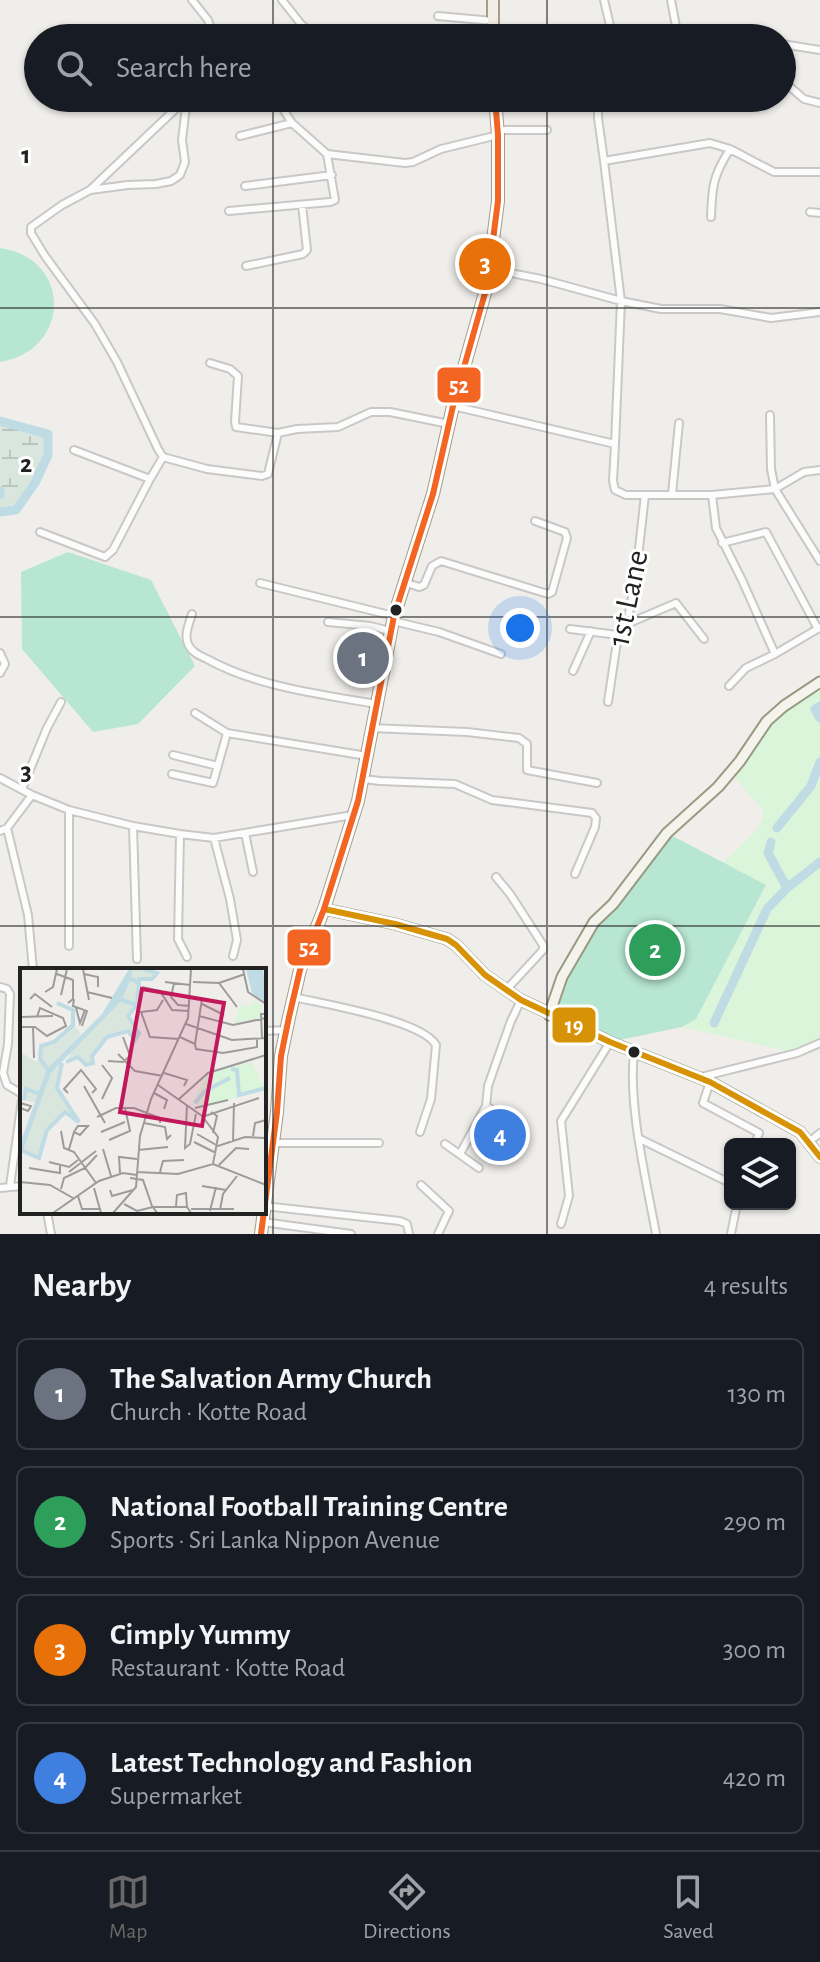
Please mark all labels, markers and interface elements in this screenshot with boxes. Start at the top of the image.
search box [24,24,796,112]
icon: search [52,46,96,90]
text: Search here [116,53,252,83]
text: 1 [21,142,31,168]
pin: 3 [459,234,511,294]
line badge: 52 [436,366,482,404]
text: 52 [449,375,469,397]
text: 2 [20,451,32,477]
street label: 1st Lane [602,547,654,649]
unlabelled marker [388,602,404,618]
your location [500,608,540,648]
pin: 1 [337,628,389,688]
text: 3 [20,759,32,785]
pin: 2 [629,920,681,980]
line badge: 52 [286,928,332,967]
text: 52 [299,937,319,959]
inset map [20,968,266,1214]
line badge: 19 [551,1006,597,1044]
text: 19 [565,1015,583,1037]
unlabelled marker [626,1044,642,1060]
pin: 4 [474,1105,526,1165]
map controls [724,1138,796,1210]
button: layers [724,1138,796,1210]
text: Nearby [32,1269,131,1303]
text: 4 results [704,1273,788,1299]
text: The Salvation Army Church [110,1364,432,1394]
text: 1 [55,1381,65,1407]
text: 130 m [728,1381,786,1407]
text: Church · Kotte Road [110,1399,307,1425]
text: National Football Training Centre [110,1492,508,1522]
text: 2 [54,1509,66,1535]
text: 290 m [723,1509,786,1535]
text: Sports · Sri Lanka Nippon Avenue [110,1527,440,1553]
text: Cimply Yummy [110,1620,290,1650]
text: 3 [54,1637,66,1663]
text: 300 m [723,1637,786,1663]
text: Restaurant · Kotte Road [110,1655,345,1681]
text: Latest Technology and Fashion [110,1748,473,1778]
text: 4 [53,1765,67,1791]
text: 420 m [723,1765,786,1791]
text: Supermarket [110,1783,242,1809]
tab: Map [106,1870,150,1944]
tab: Directions [363,1870,451,1944]
tab: Saved [663,1870,714,1944]

